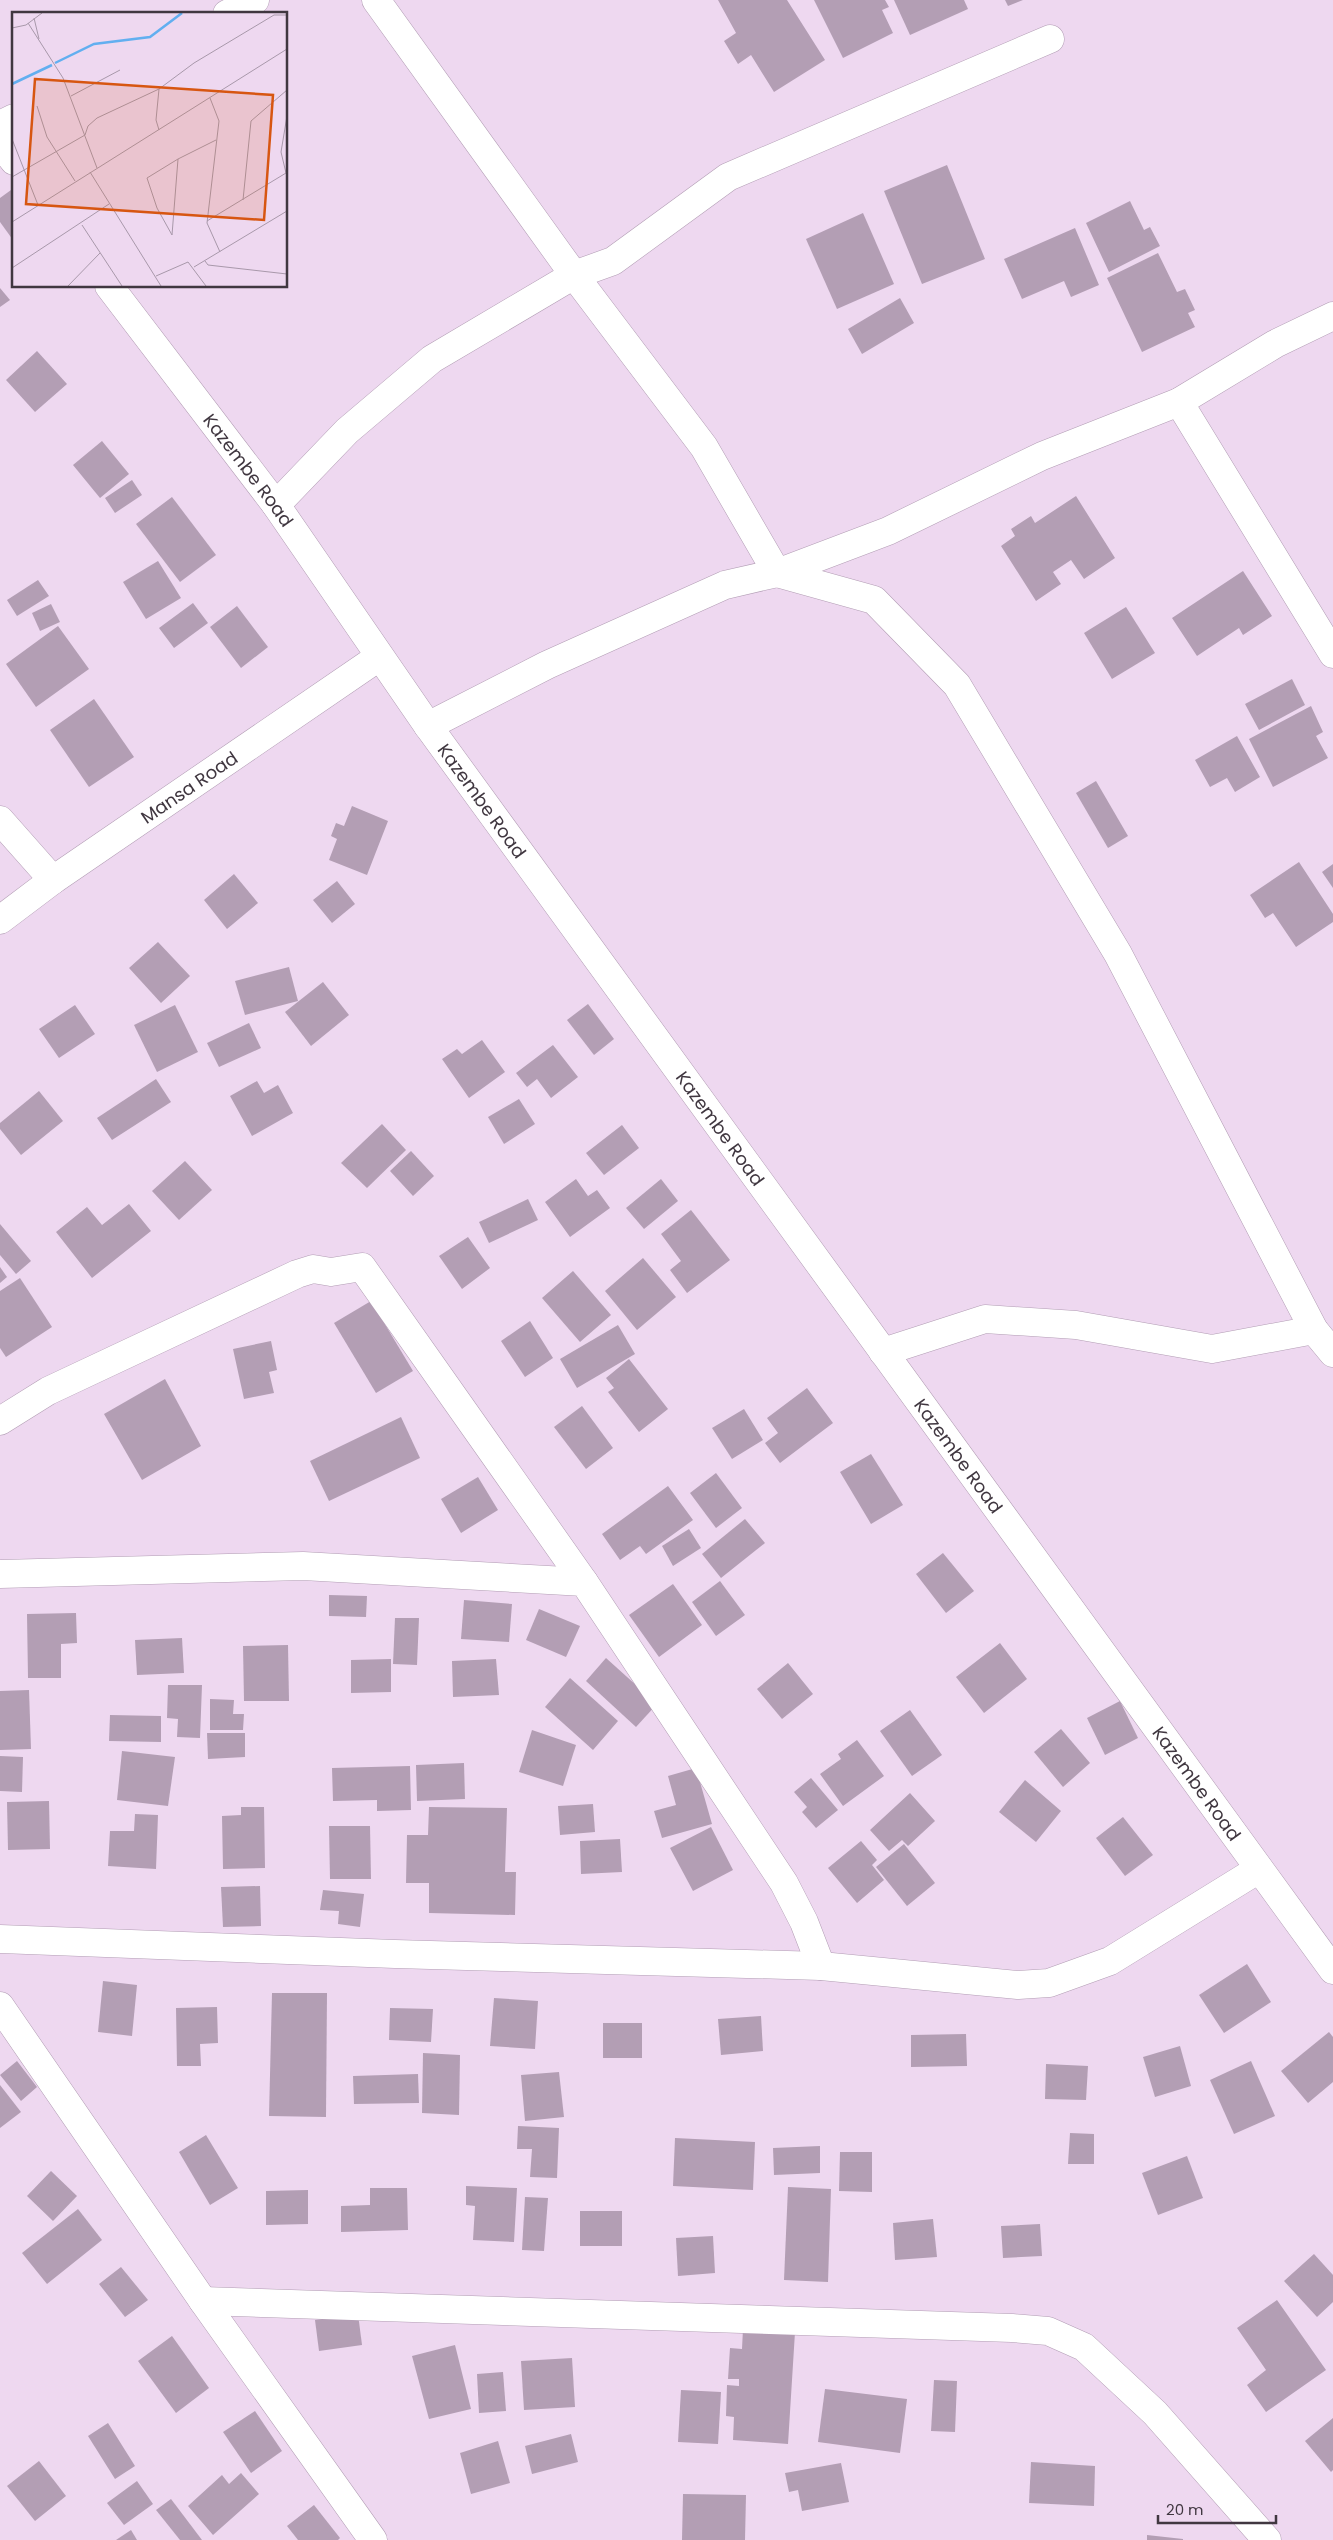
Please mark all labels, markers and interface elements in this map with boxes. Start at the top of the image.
inset map [12,12,288,288]
street label: Kazembe Road [198,408,300,531]
street label: Kazembe Road [432,738,532,863]
street label: Mansa Road [135,745,242,829]
street label: Kazembe Road [671,1066,771,1190]
street label: Kazembe Road [909,1393,1009,1518]
street label: Kazembe Road [1147,1721,1247,1845]
scale bar [1158,2492,1276,2524]
text: 20 m [1166,2499,1204,2520]

